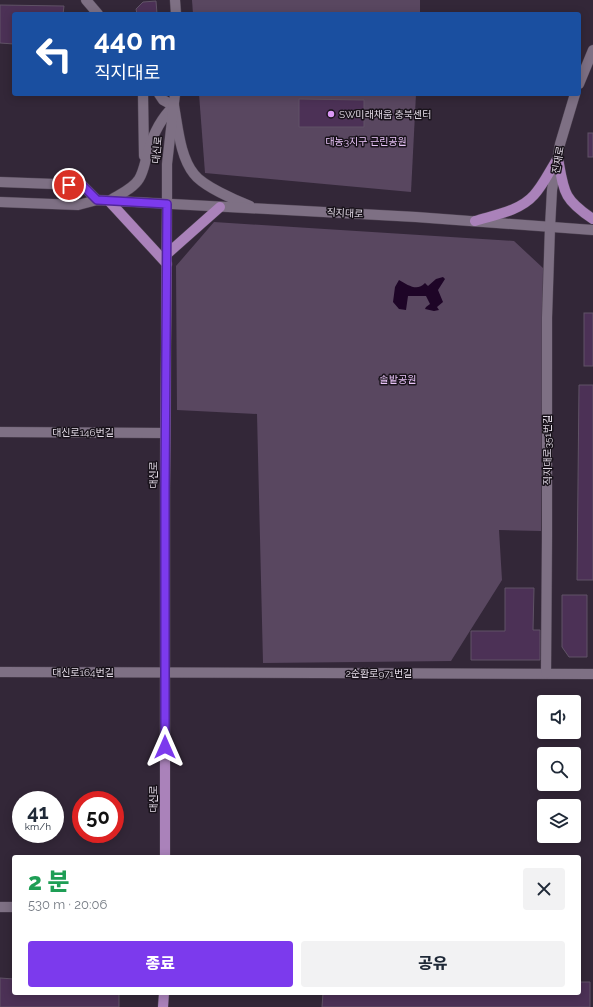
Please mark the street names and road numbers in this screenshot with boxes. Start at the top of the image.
street label: 대신로 [150,136,164,164]
street label: 진재로 [550,145,566,175]
street label: 직지대로 [326,207,364,219]
street label: 직지대로351번길 [542,415,553,485]
street label: 대신로146번길 [52,427,114,438]
street label: 대신로 [148,461,159,489]
street label: 대신로164번길 [52,667,114,678]
street label: 2순환로971번길 [346,668,412,679]
street label: 대신로 [148,785,159,813]

